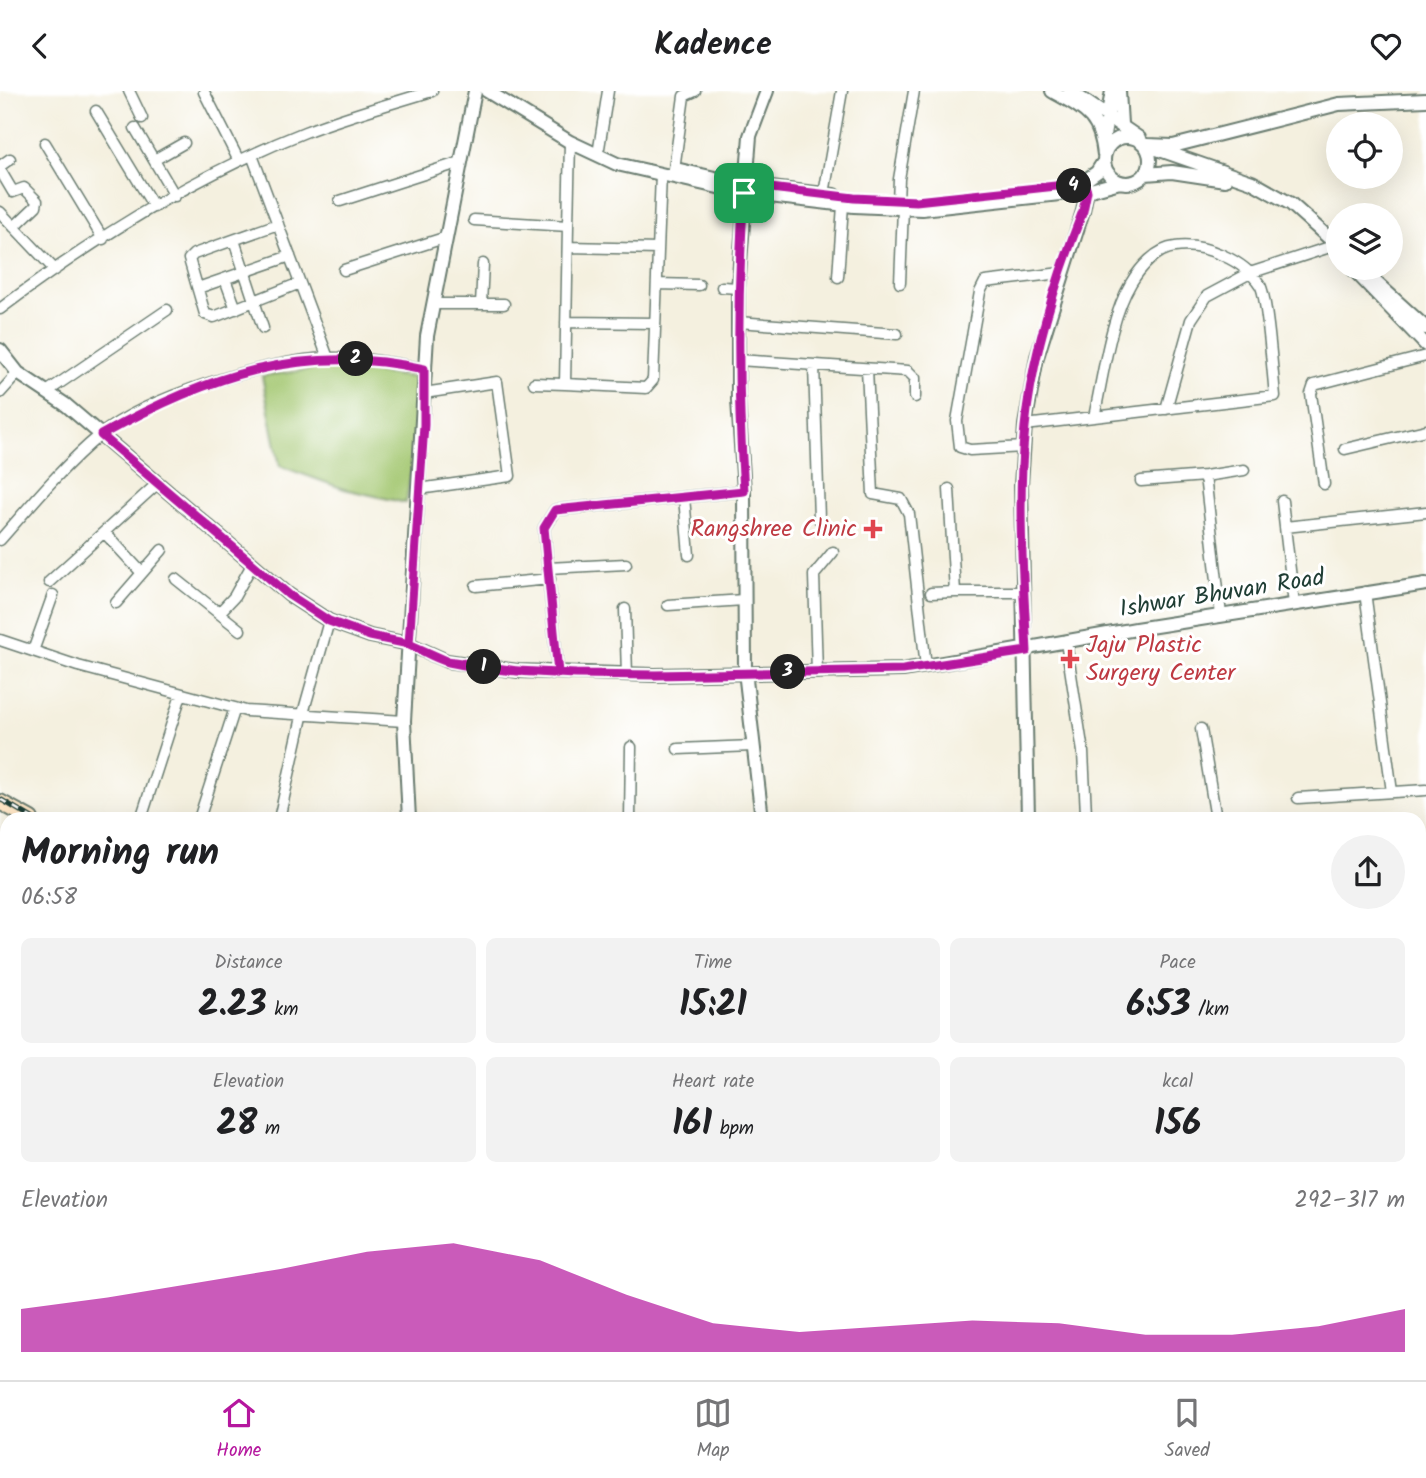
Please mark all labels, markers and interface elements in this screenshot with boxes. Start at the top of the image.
text: Kadence [654,20,772,71]
icon: back [21,27,59,65]
icon: heart [1367,27,1405,65]
map controls [1326,112,1403,280]
button: locate [1326,112,1403,189]
pin [714,163,774,223]
pin: 4 [1056,169,1092,203]
text: 4 [1068,170,1079,200]
icon: arrive [725,174,763,212]
button: layers [1326,203,1403,280]
pin: 2 [338,341,374,377]
text: 2 [350,343,361,373]
place label: Rangshree Clinic [690,510,857,549]
marker: Rangshree Clinic [863,519,883,539]
street label: Ishwar Bhuvan Road [1117,558,1328,629]
place label: Jaju Plastic Surgery Center [1086,626,1237,693]
pin: 1 [466,649,502,685]
marker: Jaju Plastic Surgery Center [1060,649,1080,669]
text: 1 [481,651,486,681]
pin: 3 [770,655,806,689]
text: 3 [782,656,793,686]
text: Morning run [21,824,219,884]
button: share [1331,835,1405,909]
text: 06:58 [21,880,77,916]
text: Distance [214,948,282,978]
text: Time [694,948,732,978]
text: Pace [1160,948,1196,978]
text: 2.23 [198,978,267,1034]
text: 15:21 [679,978,747,1034]
text: 6:53 [1126,978,1191,1034]
text: km [267,995,298,1025]
text: /km [1191,995,1229,1025]
text: Elevation [212,1067,284,1097]
text: Heart rate [672,1067,754,1097]
text: kcal [1162,1067,1193,1097]
text: 28 [216,1097,257,1153]
text: 161 [672,1097,712,1153]
text: 156 [1154,1097,1201,1153]
text: m [257,1114,280,1144]
text: bpm [712,1114,754,1144]
text: Elevation [21,1183,108,1219]
text: 292–317 m [1295,1183,1405,1219]
tab: Home [216,1394,261,1466]
tab: Map [694,1394,732,1466]
tab: Saved [1165,1394,1210,1466]

